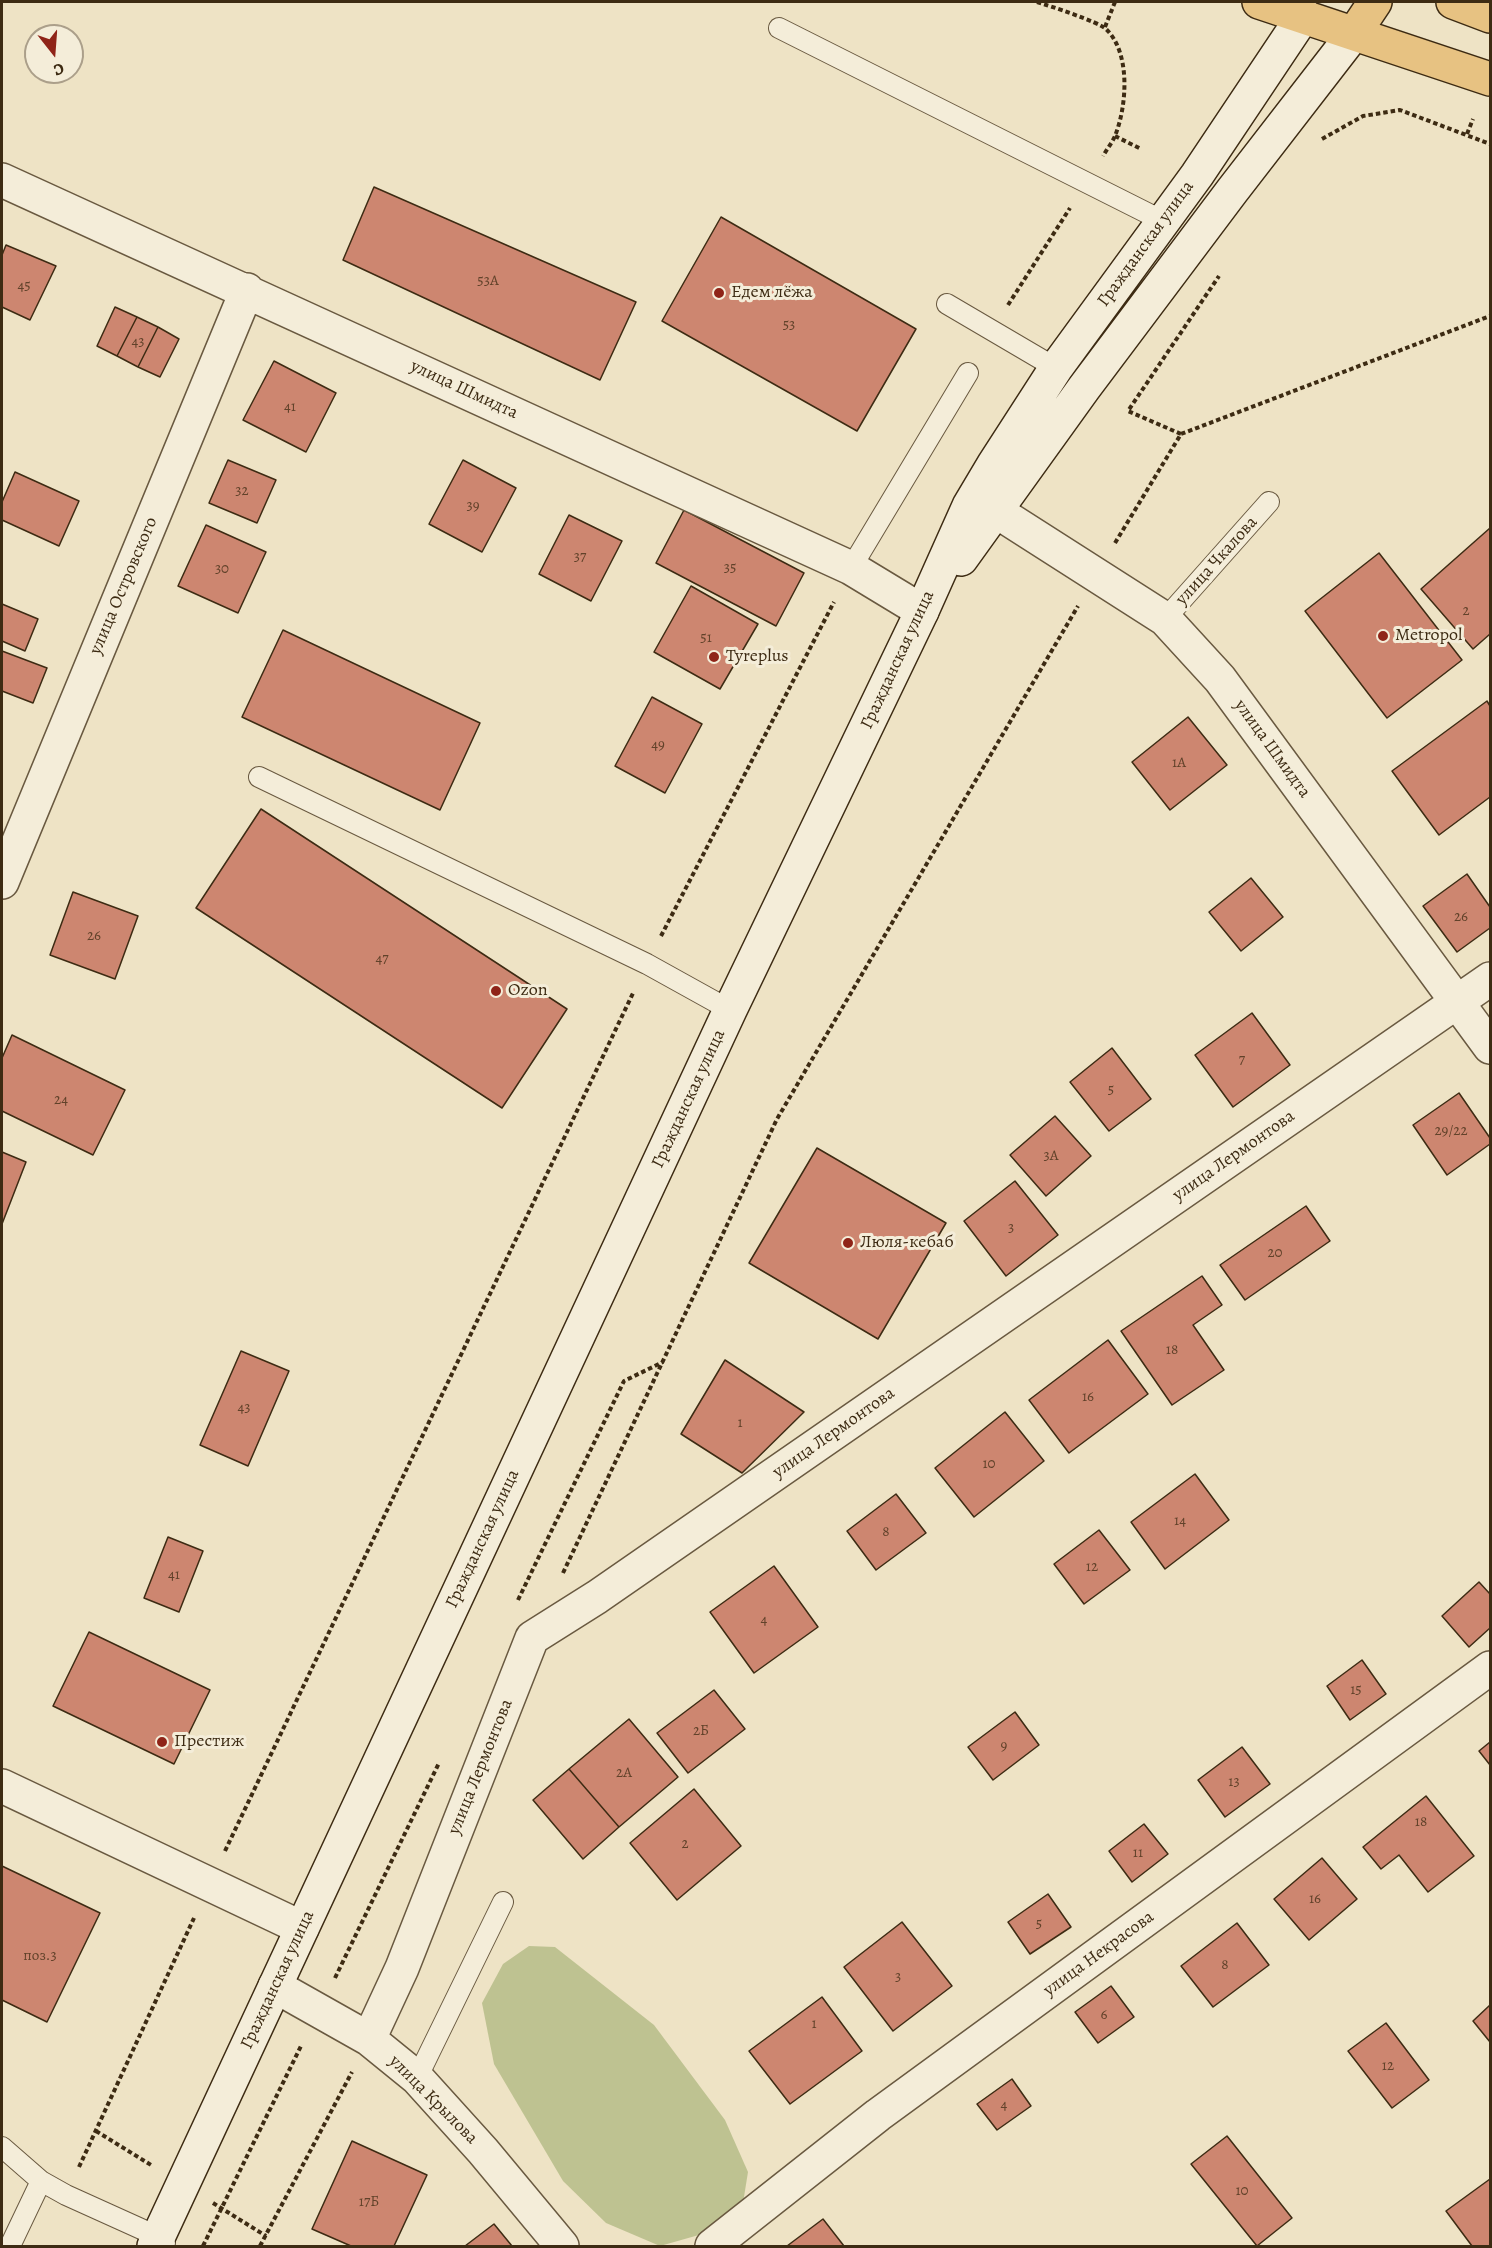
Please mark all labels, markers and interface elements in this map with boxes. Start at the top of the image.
north arrow [24,24,84,84]
text: С [51,57,67,81]
street label: Гражданская улица [1093,177,1199,311]
house number: 53А [477,272,499,290]
house number: 45 [17,277,31,295]
place label: Едем лёжа [731,282,813,304]
marker: Едем лёжа [712,286,726,300]
house number: 53 [783,316,795,334]
house number: 43 [131,333,145,351]
street label: улица Шмидта [407,356,521,424]
house number: 41 [284,398,296,416]
house number: 32 [235,482,249,500]
house number: 39 [466,497,480,515]
street label: улица Чкалова [1171,512,1263,610]
street label: улица Островского [85,514,163,658]
house number: 37 [574,548,586,566]
house number: 35 [724,559,736,577]
house number: 30 [215,560,229,578]
street label: Гражданская улица [856,587,940,733]
house number: 2 [1462,602,1470,620]
place label: Metropol [1395,625,1462,647]
house number: 51 [700,629,712,647]
marker: Metropol [1376,629,1390,643]
place label: Tyreplus [726,646,789,668]
marker: Tyreplus [707,650,721,664]
street label: улица Шмидта [1229,696,1315,802]
house number: 49 [651,736,665,754]
house number: 1А [1172,754,1186,772]
house number: 26 [1454,908,1468,926]
house number: 26 [87,927,101,945]
house number: 47 [375,950,389,968]
place label: Ozon [508,980,548,1002]
marker: Ozon [489,984,503,998]
street label: Гражданская улица [647,1026,731,1172]
house number: 7 [1239,1051,1245,1069]
house number: 5 [1108,1081,1114,1099]
house number: 24 [54,1091,68,1109]
street label: улица Лермонтова [1169,1106,1299,1206]
house number: 29/22 [1434,1122,1468,1140]
house number: 3А [1044,1147,1058,1165]
house number: 3 [1008,1219,1014,1237]
place label: Люля-кебаб [860,1232,954,1254]
marker: Люля-кебаб [841,1236,855,1250]
house number: 20 [1267,1244,1283,1262]
house number: 18 [1166,1341,1178,1359]
street label: улица Лермонтова [769,1383,899,1483]
house number: 16 [1082,1388,1094,1406]
house number: 43 [237,1399,251,1417]
house number: 1 [737,1414,743,1432]
house number: 10 [982,1455,996,1473]
street label: Гражданская улица [441,1466,525,1612]
house number: 14 [1174,1512,1186,1530]
house number: 8 [882,1523,890,1541]
house number: 12 [1086,1558,1098,1576]
house number: 41 [168,1566,180,1584]
house number: 4 [761,1611,767,1629]
house number: 15 [1350,1681,1362,1699]
street label: улица Лермонтова [444,1696,518,1838]
house number: 2Б [693,1722,709,1740]
place label: Престиж [174,1731,244,1753]
marker: Престиж [155,1735,169,1749]
house number: 9 [1001,1737,1007,1755]
house number: 2А [616,1764,632,1782]
house number: 13 [1228,1773,1240,1791]
house number: 18 [1415,1813,1427,1831]
house number: 2 [681,1835,689,1853]
house number: 11 [1133,1844,1143,1862]
house number: 16 [1309,1890,1321,1908]
street label: Гражданская улица [236,1907,320,2053]
street label: улица Некрасова [1039,1907,1159,2001]
house number: 5 [1036,1915,1042,1933]
house number: поз.3 [23,1947,57,1965]
house number: 8 [1221,1956,1229,1974]
house number: 3 [895,1968,901,1986]
house number: 6 [1101,2006,1107,2024]
house number: 1 [811,2015,817,2033]
street label: улица Крылова [384,2051,482,2149]
house number: 12 [1382,2057,1394,2075]
house number: 4 [1001,2096,1007,2114]
house number: 10 [1235,2182,1249,2200]
house number: 17Б [359,2193,379,2211]

